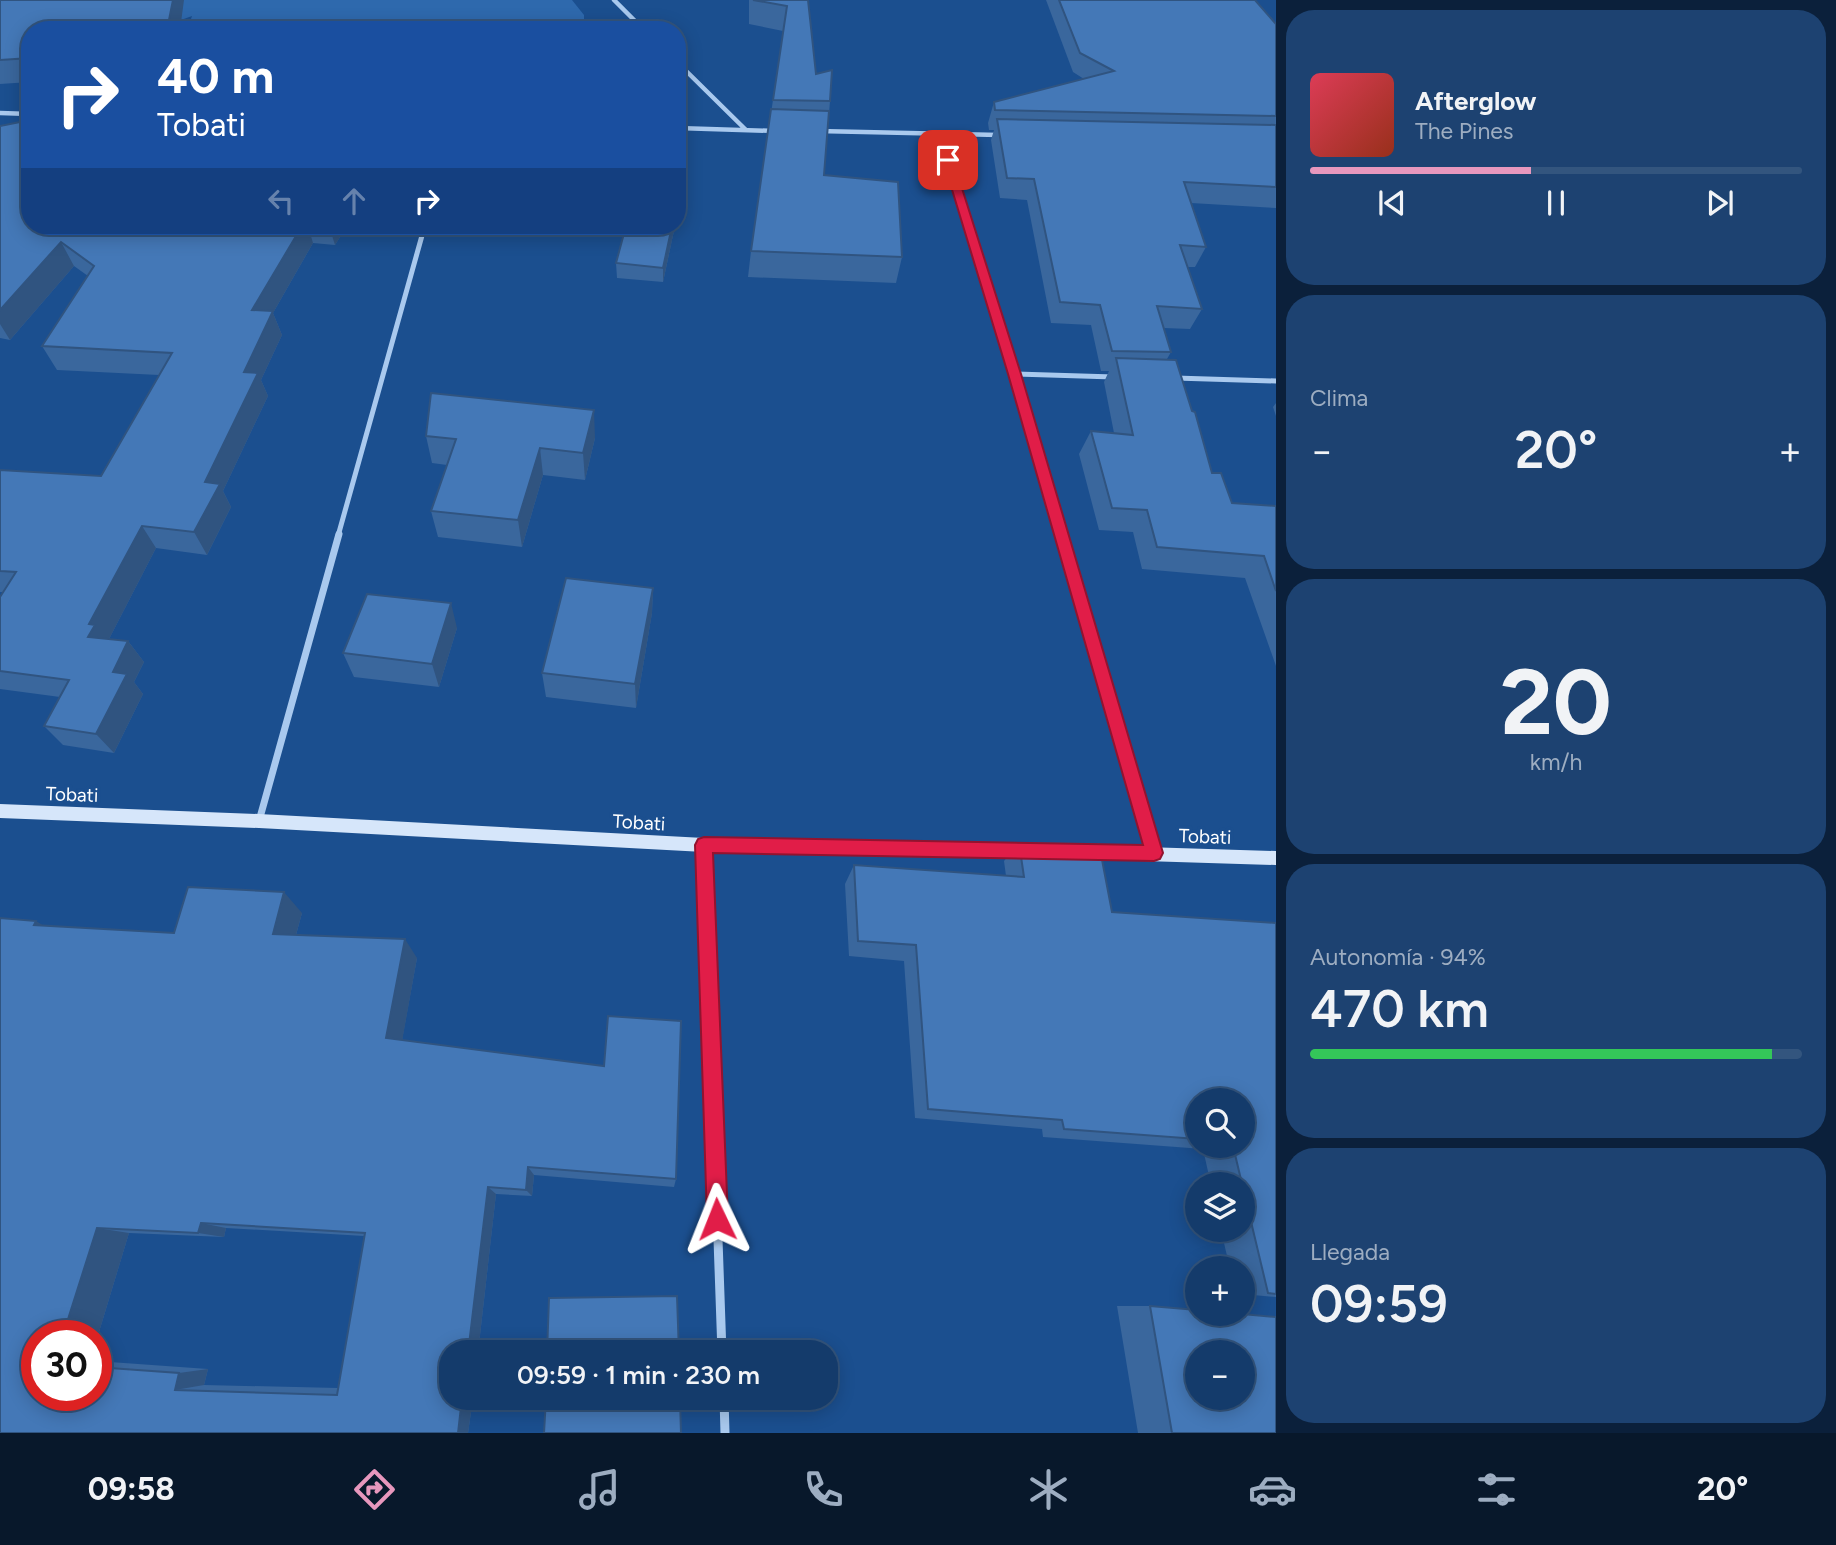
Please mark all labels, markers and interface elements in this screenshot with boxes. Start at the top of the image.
text: 40 m [157,46,274,105]
icon: right [42,49,133,140]
text: Afterglow [1415,85,1537,117]
text: Tobati [157,106,246,144]
text: The Pines [1415,117,1514,145]
pin [918,130,978,190]
icon: arrive [929,141,967,179]
icon: left [262,182,300,220]
icon: ahead [335,182,373,220]
icon: right [408,182,446,220]
icon: previous [1373,184,1411,222]
icon: pause [1537,184,1575,222]
icon: next [1701,184,1739,222]
text: Clima [1310,384,1368,412]
text: 20° [1515,419,1597,481]
text: − [1310,428,1334,474]
text: + [1778,428,1802,474]
text: 20 [1500,648,1612,757]
text: km/h [1530,748,1582,776]
street label: Tobati [45,782,99,807]
street label: Tobati [612,810,666,835]
street label: Tobati [1178,824,1232,849]
text: Autonomía · 94% [1310,943,1486,971]
text: 470 km [1310,978,1489,1040]
map controls [1185,1088,1255,1410]
button: search [1185,1088,1255,1158]
button: layers [1185,1172,1255,1242]
position arrow [680,1182,754,1256]
text: Llegada [1310,1238,1390,1266]
button: + [1185,1256,1255,1326]
text: 09:59 [1310,1273,1448,1335]
speed limit sign: 30 [21,1320,112,1411]
button: − [1185,1340,1255,1410]
text: 09:59 · 1 min · 230 m [517,1359,760,1391]
icon: directions [350,1465,399,1514]
icon: music [575,1465,624,1514]
icon: phone [799,1465,848,1514]
icon: climate [1024,1465,1073,1514]
icon: car [1248,1465,1297,1514]
icon: filters [1472,1465,1521,1514]
text: 09:58 [88,1470,175,1508]
text: 20° [1697,1470,1748,1508]

